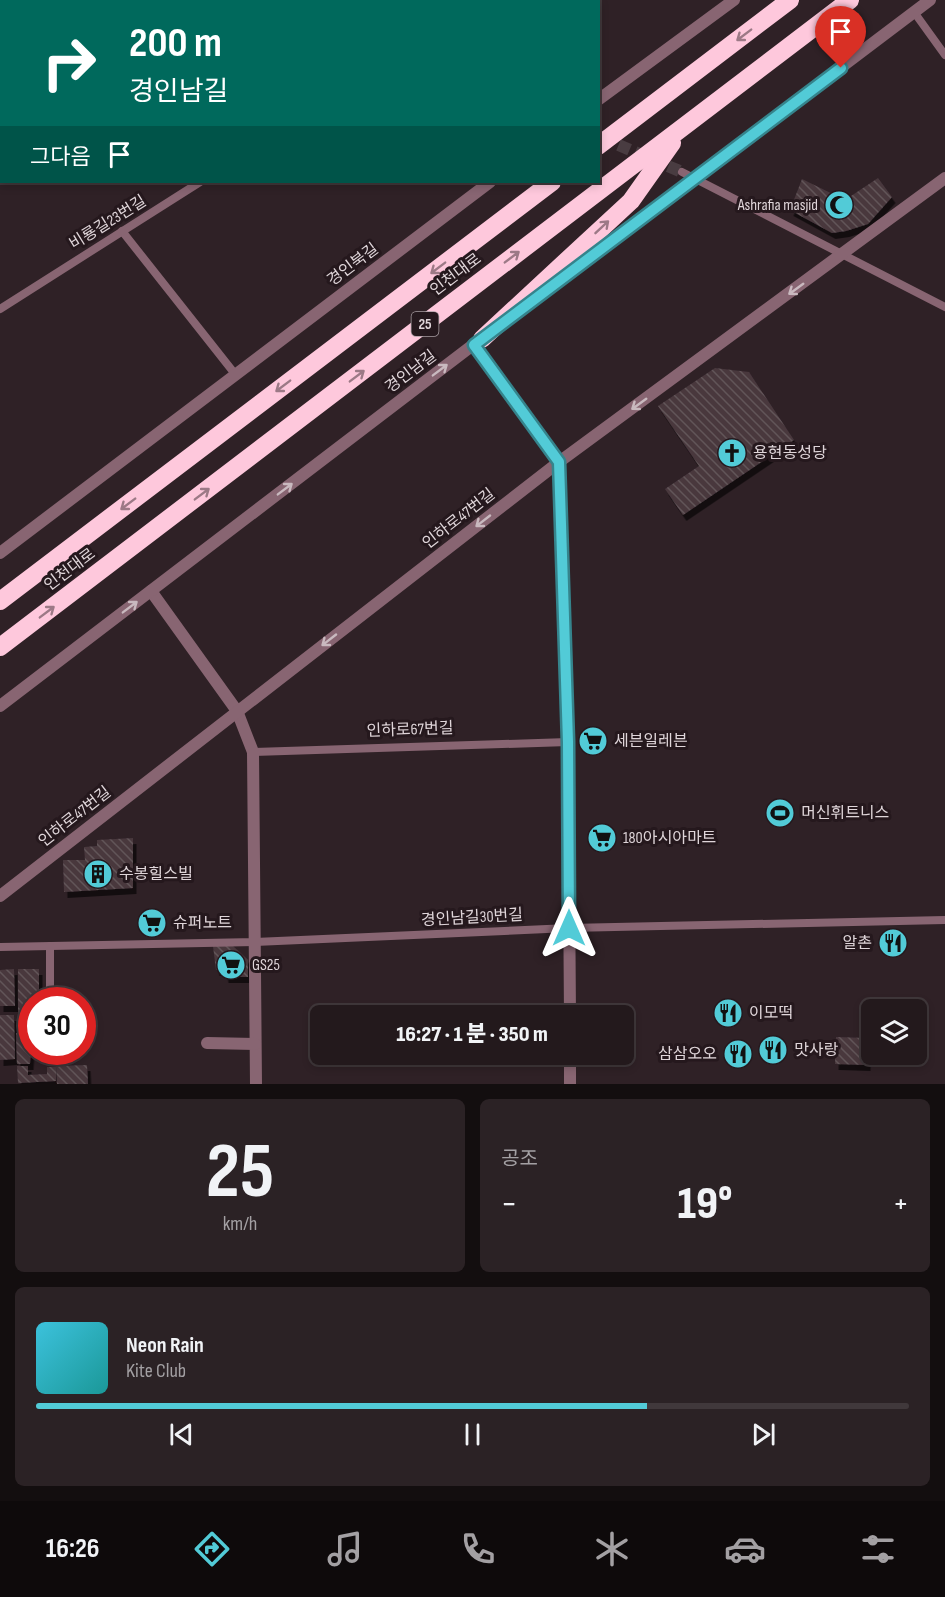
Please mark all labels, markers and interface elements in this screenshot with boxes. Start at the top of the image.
pin [815,6,866,68]
icon: arrive [824,15,857,48]
text: 200 m [129,18,222,69]
icon: right [30,24,108,102]
one-way arrow [736,29,752,42]
text: 경인남길 [129,76,228,108]
icon: arrive [103,138,136,171]
text: 그다음 [30,144,91,171]
mosque icon: Ashrafia masjid [823,189,855,221]
street label: 비룡길23번길 [66,192,150,254]
place label: Ashrafia masjid [737,196,818,215]
one-way arrow [594,220,609,235]
street label: 경인북길 [324,240,382,290]
street label: 인천대로 [427,250,485,300]
one-way arrow [504,251,520,264]
one-way arrow [430,261,446,274]
one-way arrow [789,283,805,295]
road number: 25 [412,312,438,336]
street label: 경인남길 [382,347,440,397]
one-way arrow [432,364,448,377]
one-way arrow [349,369,365,382]
one-way arrow [275,379,291,392]
one-way arrow [631,398,647,410]
church icon: 용현동성당 [716,437,748,469]
place label: 용현동성당 [753,444,827,463]
one-way arrow [277,482,293,495]
street label: 인하로47번길 [419,485,499,553]
one-way arrow [193,487,209,500]
one-way arrow [120,497,136,510]
one-way arrow [475,515,491,528]
street label: 인천대로 [41,545,99,595]
one-way arrow [122,601,138,613]
one-way arrow [38,605,54,618]
one-way arrow [321,634,337,647]
street label: 인하로67번길 [366,719,454,741]
supermarket icon: 세븐일레븐 [577,725,609,757]
place label: 세븐일레븐 [614,732,688,751]
street label: 인하로47번길 [35,783,115,851]
sports icon: 머신휘트니스 [764,797,796,829]
place label: 머신휘트니스 [801,804,889,823]
supermarket icon: 180아시아마트 [586,822,618,854]
place label: 180아시아마트 [623,829,716,848]
building icon: 수봉힐스빌 [82,858,114,890]
place label: 수봉힐스빌 [119,865,193,884]
position arrow [537,896,601,960]
street label: 경인남길30번길 [420,906,524,930]
supermarket icon: 슈퍼노트 [136,907,168,939]
place label: 슈퍼노트 [173,914,232,933]
restaurant icon: 알촌 [877,927,909,959]
place label: 알촌 [843,934,872,953]
supermarket icon: GS25 [215,949,247,981]
place label: GS25 [252,956,280,975]
speed limit sign: 30 [18,987,96,1065]
restaurant icon: 이모떡 [712,997,744,1029]
map controls [861,999,927,1065]
button: layers [861,999,927,1065]
place label: 이모떡 [749,1004,793,1023]
text: 16:27 · 1 분 · 350 m [396,1021,548,1048]
restaurant icon: 맛사랑 [757,1034,789,1066]
restaurant icon: 삼삼오오 [722,1038,754,1070]
place label: 맛사랑 [794,1041,838,1060]
place label: 삼삼오오 [658,1045,717,1064]
text: 25 [206,1126,274,1219]
text: 공조 [501,1147,538,1171]
text: 19° [678,1177,732,1232]
text: − [501,1184,517,1224]
text: + [893,1184,909,1224]
text: km/h [223,1212,257,1236]
text: Neon Rain [126,1332,204,1359]
text: Kite Club [126,1359,186,1383]
icon: previous [165,1418,198,1451]
icon: pause [456,1418,489,1451]
icon: next [747,1418,780,1451]
icon: directions [191,1528,233,1570]
icon: music [324,1528,366,1570]
icon: phone [457,1528,499,1570]
icon: climate [591,1528,633,1570]
icon: car [724,1528,766,1570]
icon: filters [857,1528,899,1570]
text: 16:26 [46,1533,100,1565]

